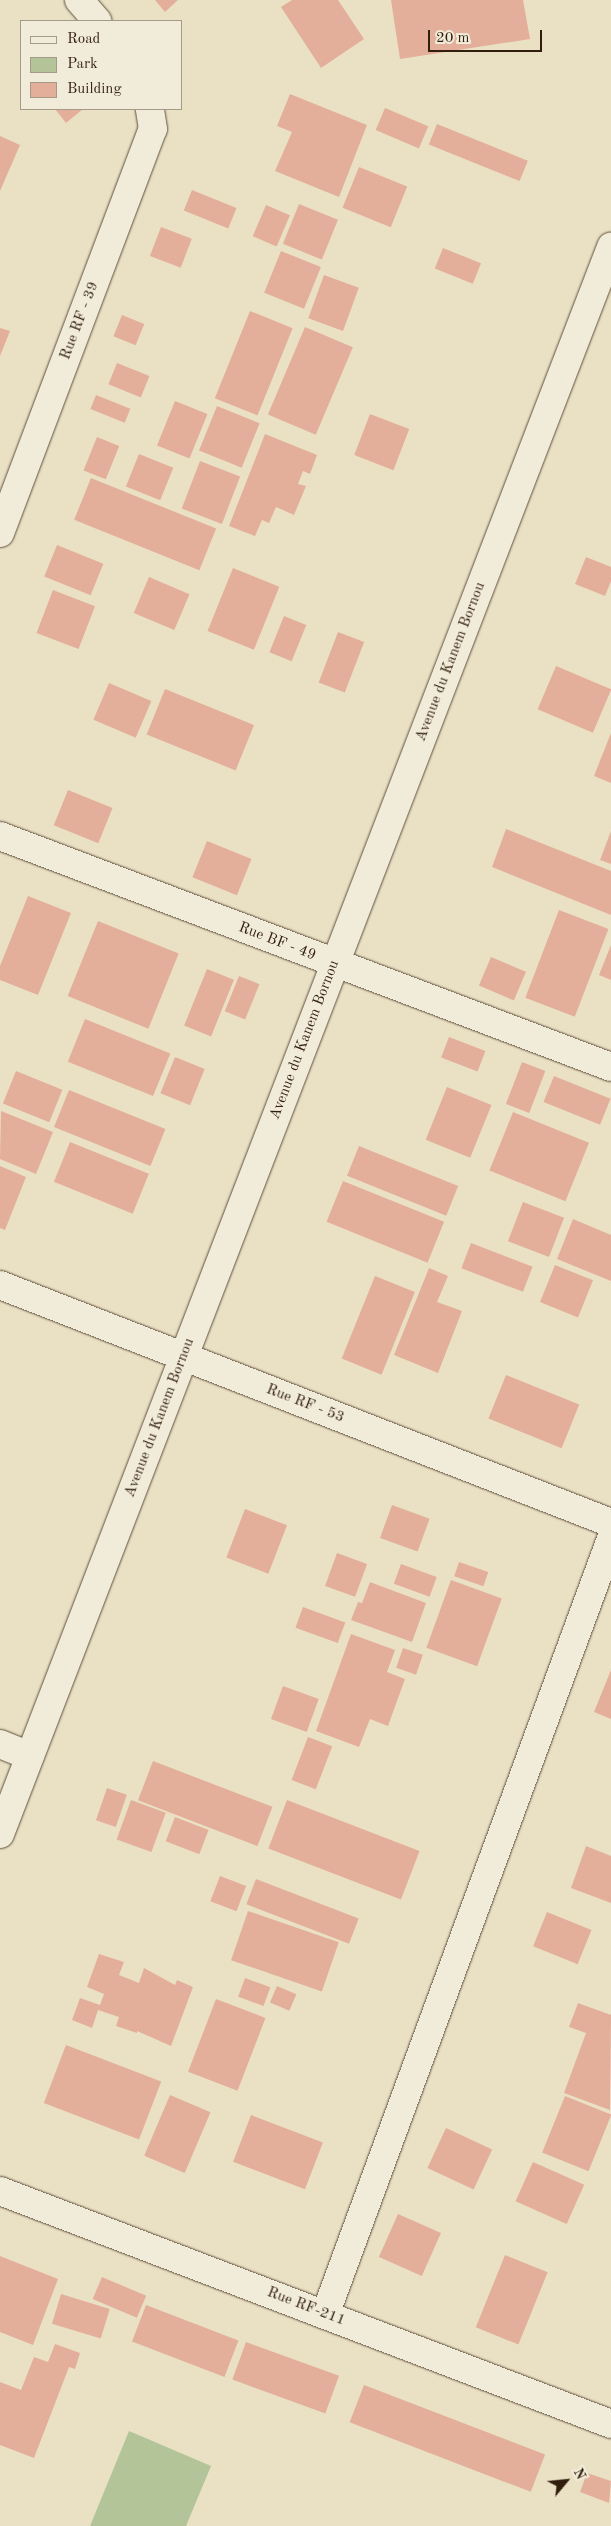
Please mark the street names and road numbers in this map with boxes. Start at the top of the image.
street label: Rue RF - 39 [57,279,103,363]
street label: Avenue du Kanem Bornou [412,580,490,744]
street label: Rue BF - 49 [236,919,318,965]
street label: Avenue du Kanem Bornou [266,958,344,1122]
street label: Avenue du Kanem Bornou [121,1336,199,1500]
street label: Rue RF - 53 [263,1381,347,1427]
street label: Rue RF-211 [264,2284,348,2330]

